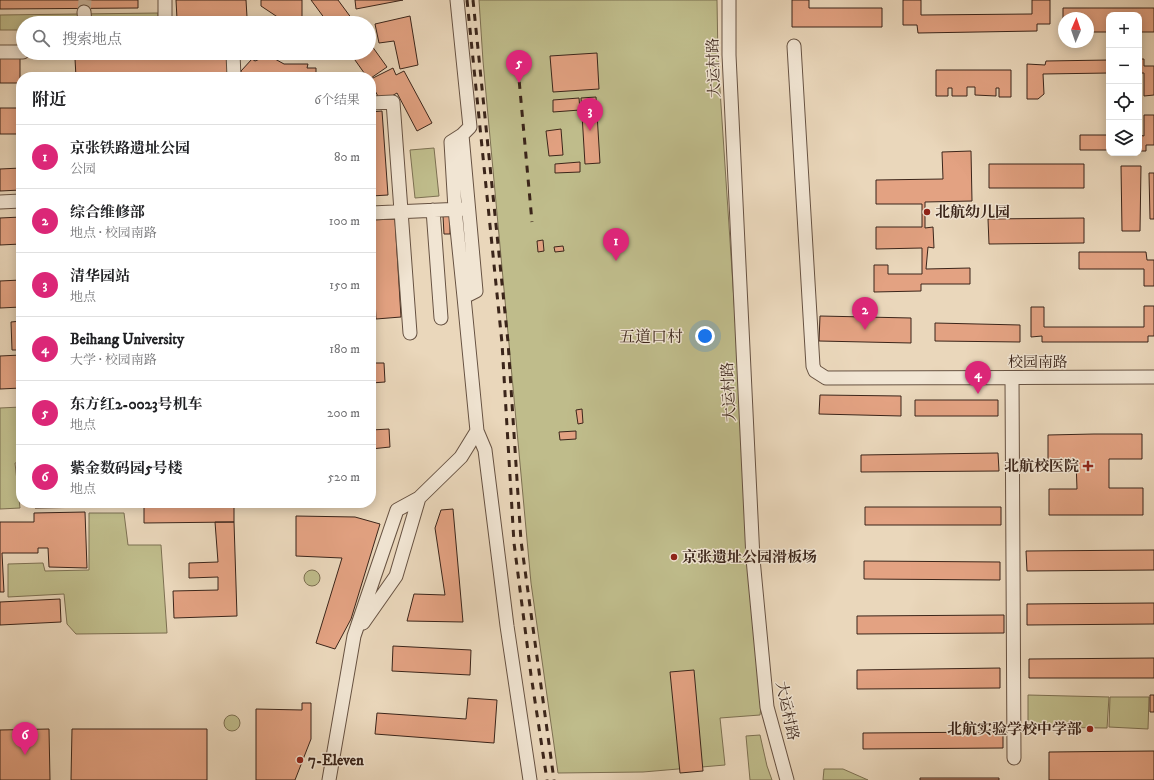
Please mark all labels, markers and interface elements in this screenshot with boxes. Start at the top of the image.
north arrow [1058,12,1094,48]
map controls [1106,12,1142,156]
button: + [1106,12,1142,48]
search box [16,16,376,60]
icon: search [30,27,52,49]
text: 搜索地点 [62,30,122,49]
street label: 大运村路 [703,38,725,98]
button: − [1106,48,1142,84]
pin: 5 [506,50,532,83]
button: locate [1106,84,1142,120]
text: 附近 [32,89,66,111]
text: 6个结果 [314,92,360,108]
pin: 3 [577,98,603,131]
button: layers [1106,120,1142,156]
text: 京张铁路遗址公园 [70,139,190,158]
text: 1 [43,149,47,165]
text: 80 m [334,149,360,165]
text: 公园 [70,161,96,177]
text: 综合维修部 [70,203,145,222]
place label: 北航幼儿园 [935,203,1010,222]
marker: 北航幼儿园 [922,207,932,217]
text: 2 [42,213,48,229]
text: 100 m [329,213,360,229]
text: 地点 · 校园南路 [70,225,157,241]
pin: 1 [603,228,629,261]
text: 清华园站 [70,267,130,286]
text: 3 [43,277,47,293]
text: 150 m [329,277,360,293]
text: 地点 [70,289,96,305]
pin: 2 [852,297,878,330]
your location [695,326,715,346]
district label: 五道口村 [619,327,683,347]
text: Beihang University [70,330,184,349]
text: 4 [41,341,49,357]
text: 180 m [329,341,360,357]
text: 大学 · 校园南路 [70,352,157,368]
street label: 校园南路 [1008,353,1068,372]
pin: 4 [965,361,991,394]
street label: 大运村路 [718,362,740,422]
text: 东方红2-0023号机车 [70,395,203,414]
text: 5 [42,405,48,421]
text: 200 m [327,405,360,421]
text: 地点 [70,417,96,433]
place label: 北航校医院 [1004,457,1079,476]
text: 紫金数码园5号楼 [70,459,182,478]
marker: 北航校医院 [1082,460,1094,472]
text: 6 [42,469,48,485]
text: 520 m [328,469,360,485]
text: 地点 [70,481,96,497]
place label: 京张遗址公园滑板场 [682,548,817,567]
marker: 京张遗址公园滑板场 [669,552,679,562]
street label: 大运村路 [771,680,803,742]
place label: 北航实验学校中学部 [947,720,1082,739]
pin: 6 [12,722,38,755]
marker: 北航实验学校中学部 [1085,724,1095,734]
place label: 7-Eleven [308,751,364,770]
marker: 7-Eleven [295,755,305,765]

